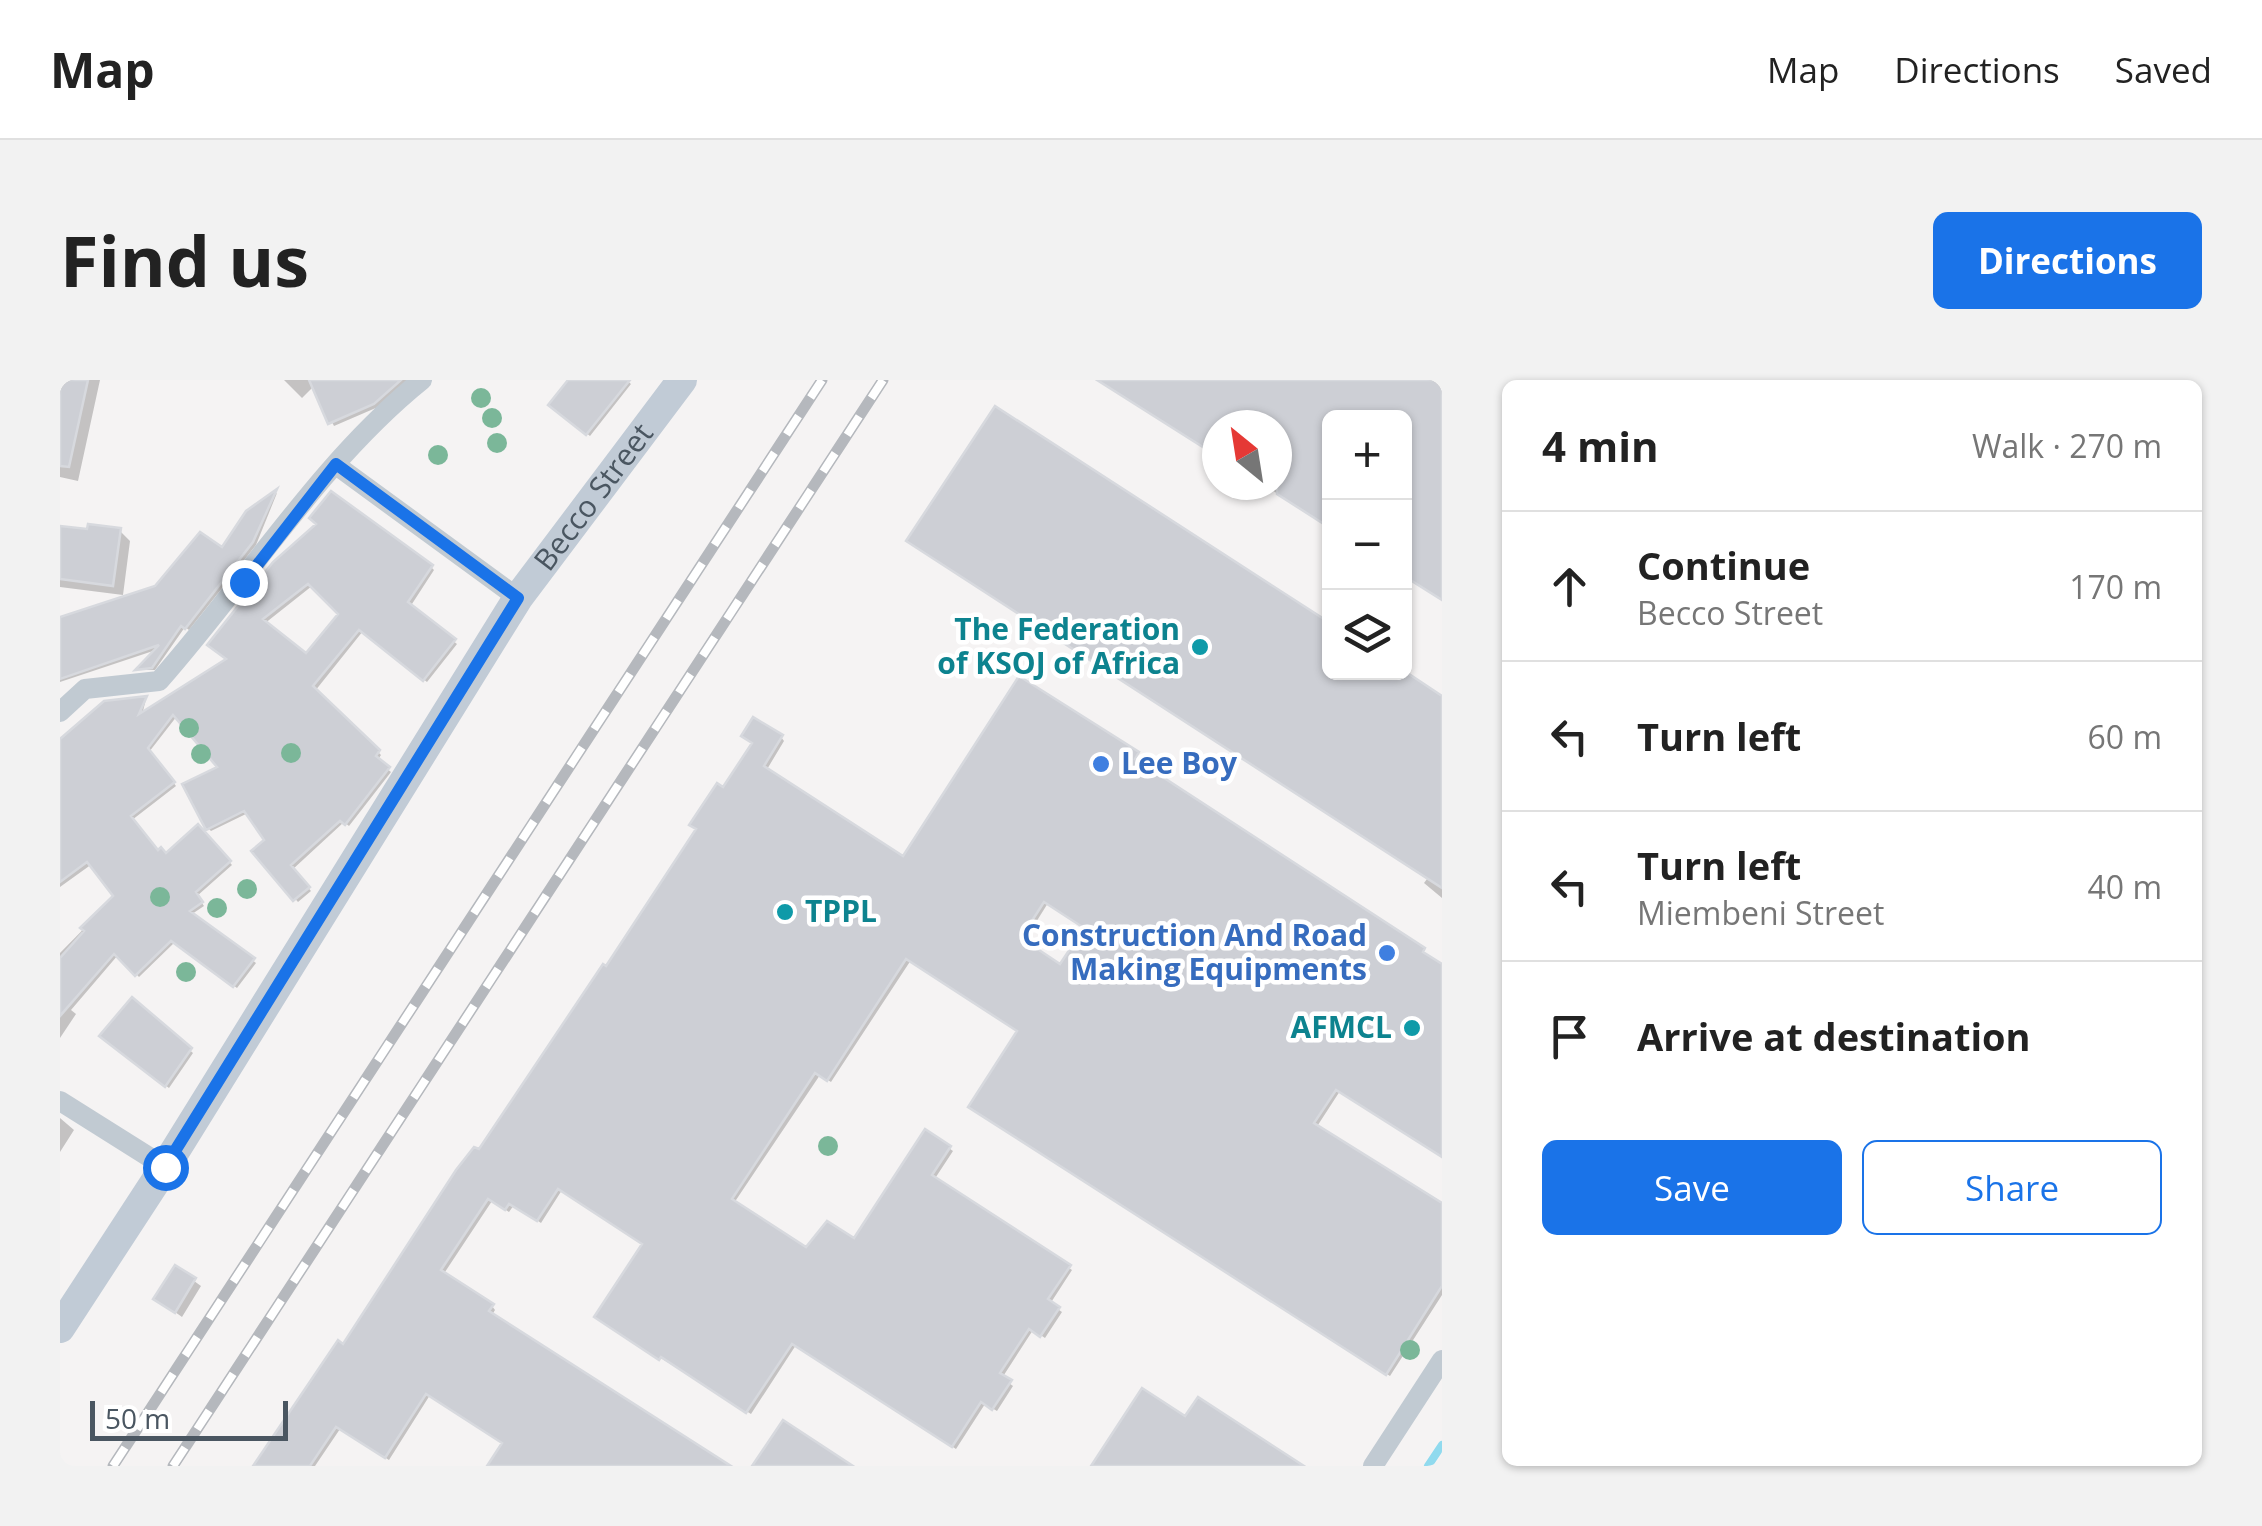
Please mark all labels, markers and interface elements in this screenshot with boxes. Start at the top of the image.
text: Map [50,37,155,102]
text: Map [1767,46,1839,93]
text: Directions [1894,46,2060,93]
text: Saved [2115,46,2212,93]
text: Find us [60,212,309,308]
button: Directions [1933,212,2202,309]
north arrow [1202,410,1292,500]
map controls [1322,410,1412,680]
button: + [1322,410,1412,500]
street label: Becco Street [524,414,662,578]
text: 4 min [1542,417,1659,474]
text: Walk · 270 m [1972,424,2162,467]
button: − [1322,500,1412,590]
text: Continue [1637,539,1810,591]
icon: ahead [1542,559,1597,614]
route end [222,560,268,606]
text: 170 m [2069,565,2162,608]
button: layers [1322,590,1412,680]
text: Becco Street [1637,591,1823,634]
place label: The Federation of KSOJ of Africa [937,608,1180,683]
marker: The Federation of KSOJ of Africa [1189,636,1211,658]
icon: left [1542,709,1597,764]
text: Turn left [1637,710,1801,762]
text: 60 m [2087,715,2162,758]
place label: Lee Boy [1121,742,1238,783]
marker: Lee Boy [1090,753,1112,775]
text: Turn left [1637,839,1801,891]
icon: left [1542,859,1597,914]
text: 40 m [2087,865,2162,908]
place label: TPPL [805,890,877,931]
text: Miembeni Street [1637,891,1884,934]
marker: TPPL [774,901,796,923]
place label: Construction And Road Making Equipments [1022,914,1367,989]
marker: Construction And Road Making Equipments [1376,942,1398,964]
place label: AFMCL [1290,1006,1392,1047]
icon: arrive [1542,1009,1597,1064]
text: Arrive at destination [1637,1010,2031,1062]
marker: AFMCL [1401,1017,1423,1039]
button: Save [1542,1140,1842,1235]
button: Share [1862,1140,2162,1235]
route start [143,1145,189,1191]
scale bar [90,1396,288,1440]
text: 50 m [105,1399,170,1437]

